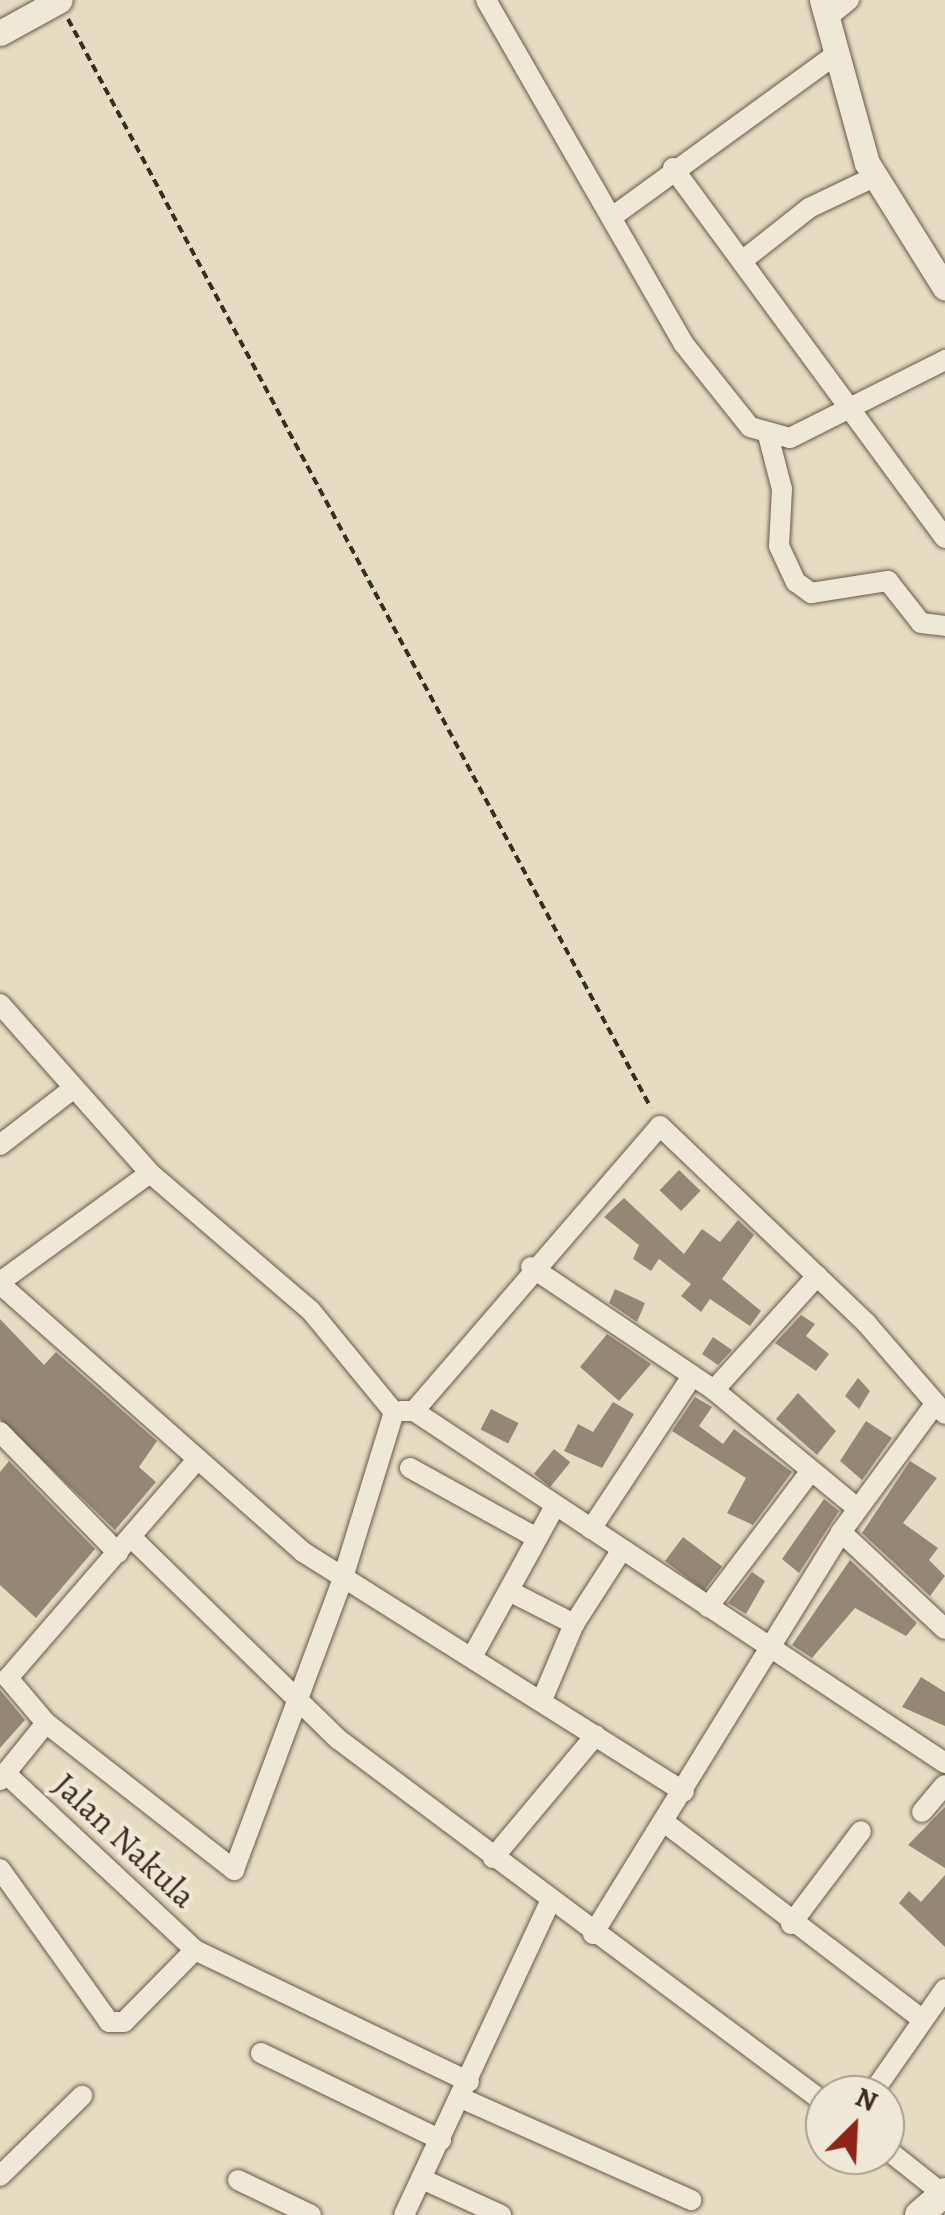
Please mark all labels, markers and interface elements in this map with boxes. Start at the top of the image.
street label: Jalan Nakula [45,1763,205,1917]
north arrow [805,2075,905,2175]
text: N [849,2078,883,2121]

